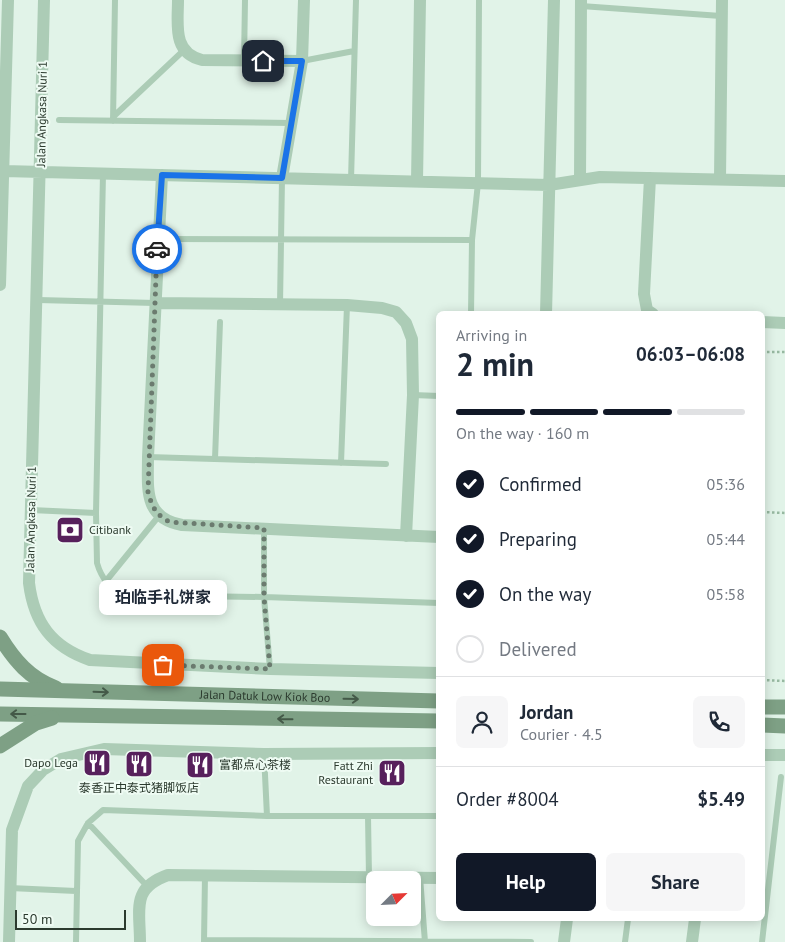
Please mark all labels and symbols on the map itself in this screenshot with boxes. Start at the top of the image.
pin [242,40,284,82]
street label: Jalan Angkasa Nuri 1 [33,61,50,168]
courier [132,224,182,274]
street label: Jalan Angkasa Nuri 1 [22,466,39,573]
bank icon: Citibank [55,515,85,545]
place label: Citibank [89,522,131,537]
callout: 珀临手礼饼家 [99,580,227,615]
pin [142,644,184,686]
street label: Jalan Datuk Low Kiok Boo [198,686,330,705]
one-way arrow [92,687,109,697]
one-way arrow [342,694,359,704]
one-way arrow [10,709,26,719]
one-way arrow [277,714,294,724]
restaurant icon: Dapo Lega [82,748,112,778]
restaurant icon: 泰香正中泰式猪脚饭店 [124,749,154,779]
restaurant icon: 富都点心茶楼 [185,750,215,780]
place label: Dapo Lega [24,755,78,770]
place label: 富都点心茶楼 [219,757,291,772]
place label: Fatt Zhi Restaurant [318,758,373,787]
restaurant icon: Fatt Zhi Restaurant [377,758,407,788]
place label: 泰香正中泰式猪脚饭店 [79,780,199,795]
north arrow [366,871,421,926]
scale bar [15,907,126,930]

